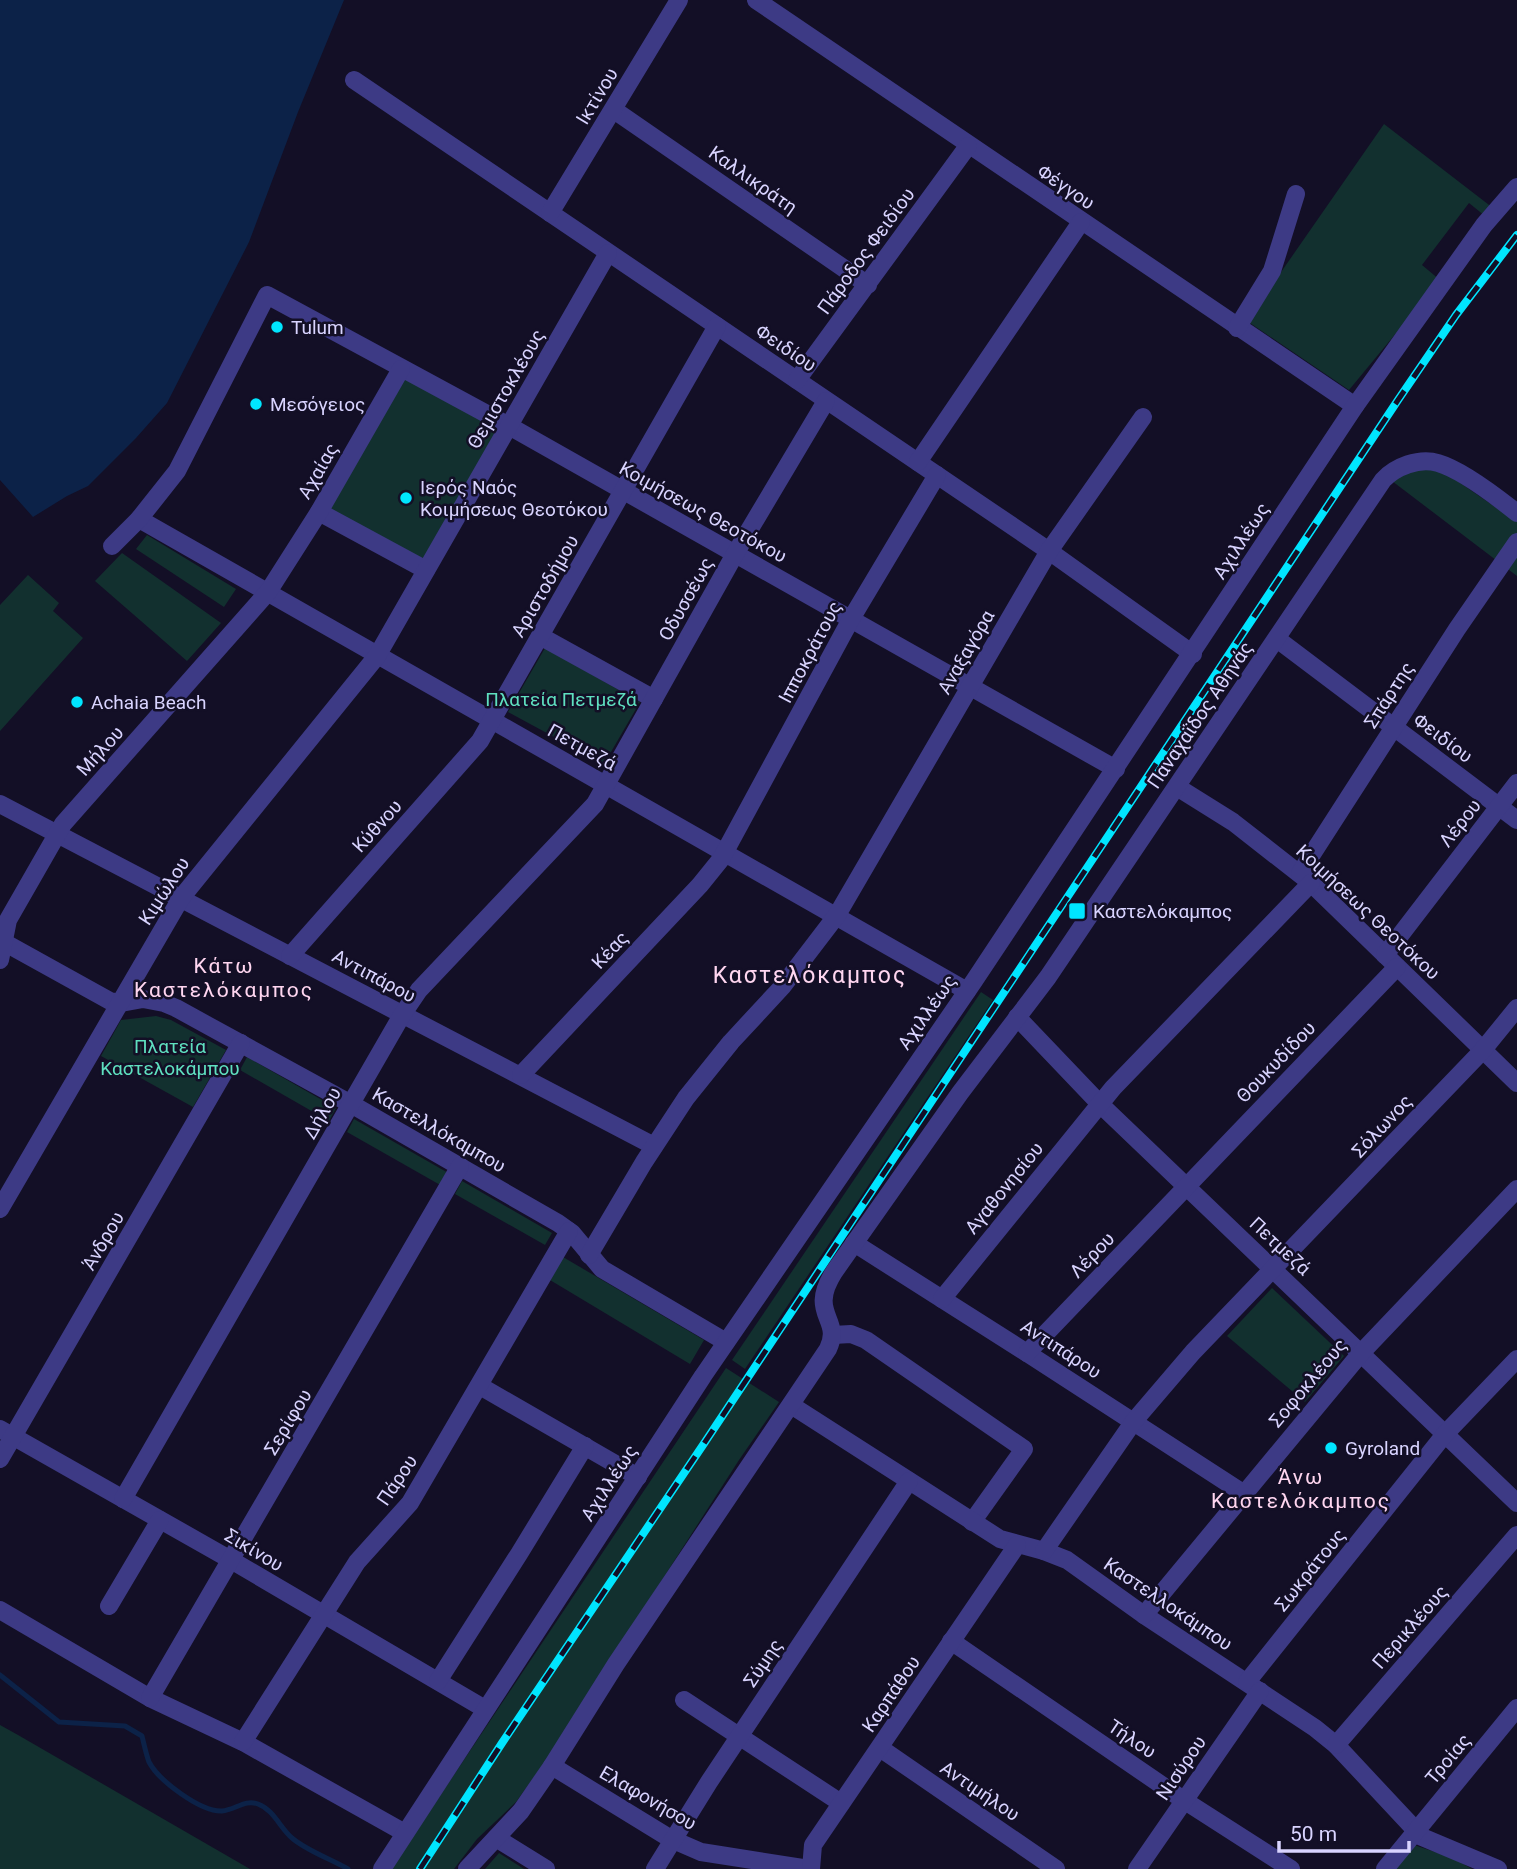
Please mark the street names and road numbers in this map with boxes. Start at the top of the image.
street label: Ικτίνου [571,63,623,129]
street label: Καλλικράτη [704,141,802,219]
street label: Φέγγου [1033,160,1099,214]
street label: Πάροδος Φειδίου [812,183,920,319]
street label: Φειδίου [751,319,821,377]
street label: Θεμιστοκλέους [462,325,550,453]
street label: Αχαίας [293,439,343,503]
street label: Κοιμήσεως Θεοτόκου [615,456,791,568]
street label: Αχιλλέως [1208,498,1274,584]
street label: Αριστοδήμου [507,531,583,641]
street label: Οδυσσέως [654,553,718,645]
street label: Ιπποκράτους [774,597,846,707]
street label: Αναξαγόρα [933,606,999,698]
street label: Παναχαΐδος Αθηνάς [1142,637,1258,793]
street label: Σπάρτης [1359,658,1419,732]
street label: Φειδίου [1409,708,1477,768]
street label: Πετμεζά [544,719,621,775]
street label: Μήλου [72,721,128,781]
street label: Λέρου [1434,794,1486,852]
street label: Κύθνου [347,795,407,857]
street label: Κοιμήσεως Θεοτόκου [1291,839,1445,985]
street label: Κιμώλου [134,853,194,929]
street label: Κέας [587,926,633,974]
street label: Αντιπάρου [328,944,420,1008]
street label: Αχιλλέως [893,970,961,1054]
street label: Θουκυδίδου [1232,1017,1320,1107]
street label: Δήλου [298,1083,346,1143]
street label: Καστελλόκαμπου [368,1083,510,1177]
street label: Σόλωνος [1347,1090,1417,1162]
street label: Αγαθονησίου [960,1137,1048,1239]
street label: Άνδρου [77,1208,129,1274]
street label: Πετμεζά [1245,1212,1315,1280]
street label: Λέρου [1065,1227,1119,1283]
street label: Αντιπάρου [1017,1315,1105,1383]
street label: Σοφοκλέους [1264,1334,1352,1432]
street label: Σερίφου [259,1385,317,1459]
street label: Αχιλλέως [576,1440,642,1526]
street label: Πάρου [372,1450,422,1510]
street label: Σικίνου [221,1524,287,1576]
street label: Σωκράτους [1270,1524,1350,1616]
street label: Καστελλοκάμπου [1099,1552,1237,1656]
street label: Περικλέους [1367,1580,1453,1674]
street label: Σύμης [739,1635,787,1691]
street label: Καρπάθου [857,1651,925,1737]
street label: Τήλου [1104,1715,1160,1763]
street label: Τροίας [1420,1729,1476,1789]
street label: Νισύρου [1151,1731,1211,1805]
street label: Αντιμήλου [936,1756,1024,1826]
street label: Ελαφονήσου [595,1761,701,1835]

